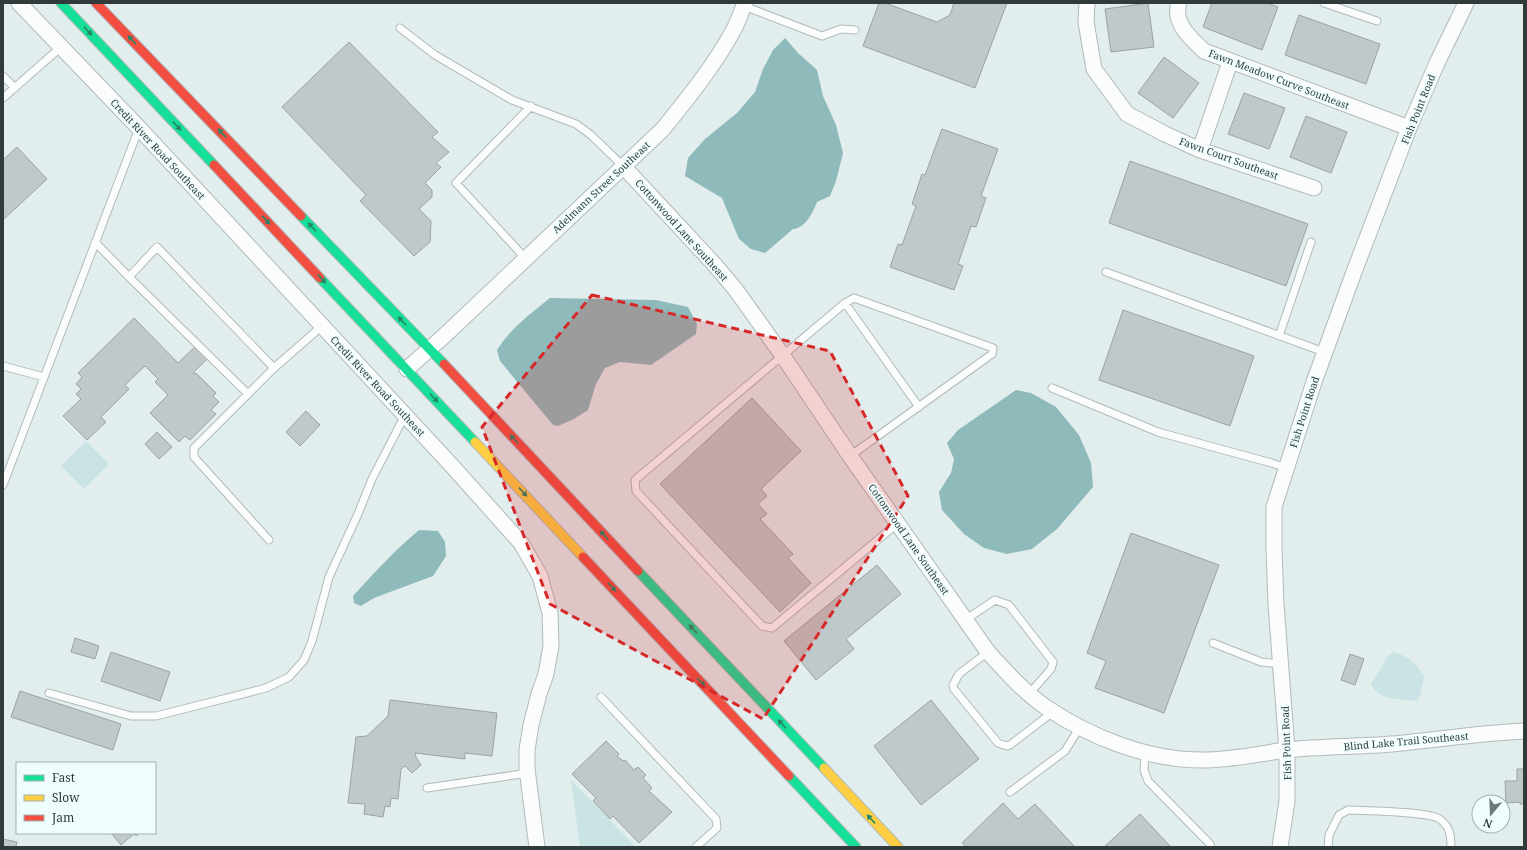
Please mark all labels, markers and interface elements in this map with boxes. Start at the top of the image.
one-way arrow [83,26,92,36]
one-way arrow [127,35,137,45]
street label: Fawn Meadow Curve Southeast [1207,46,1352,113]
street label: Fish Point Road [1398,72,1438,146]
street label: Credit River Road Southeast [108,96,209,203]
one-way arrow [172,121,182,131]
one-way arrow [217,128,227,138]
street label: Fawn Court Southeast [1178,134,1281,183]
street label: Adelmann Street Southeast [549,138,653,236]
street label: Cottonwood Lane Southeast [632,176,732,284]
one-way arrow [262,215,271,225]
one-way arrow [307,222,316,233]
one-way arrow [317,274,327,284]
one-way arrow [397,316,407,326]
street label: Credit River Road Southeast [328,333,429,440]
street label: Fish Point Road [1286,375,1322,449]
one-way arrow [429,393,438,402]
one-way arrow [509,434,519,444]
street label: Cottonwood Lane Southeast [865,481,953,598]
one-way arrow [518,487,528,497]
one-way arrow [599,530,609,540]
one-way arrow [607,582,617,592]
one-way arrow [688,624,698,634]
one-way arrow [696,677,706,687]
street label: Fish Point Road [1278,706,1294,780]
one-way arrow [777,719,787,729]
street label: Blind Lake Trail Southeast [1343,729,1469,753]
legend [16,762,156,834]
text: Fast [52,769,75,786]
text: Slow [52,789,80,806]
north arrow [1471,794,1511,834]
text: Jam [51,809,74,826]
one-way arrow [867,814,876,824]
text: N [1481,815,1494,832]

